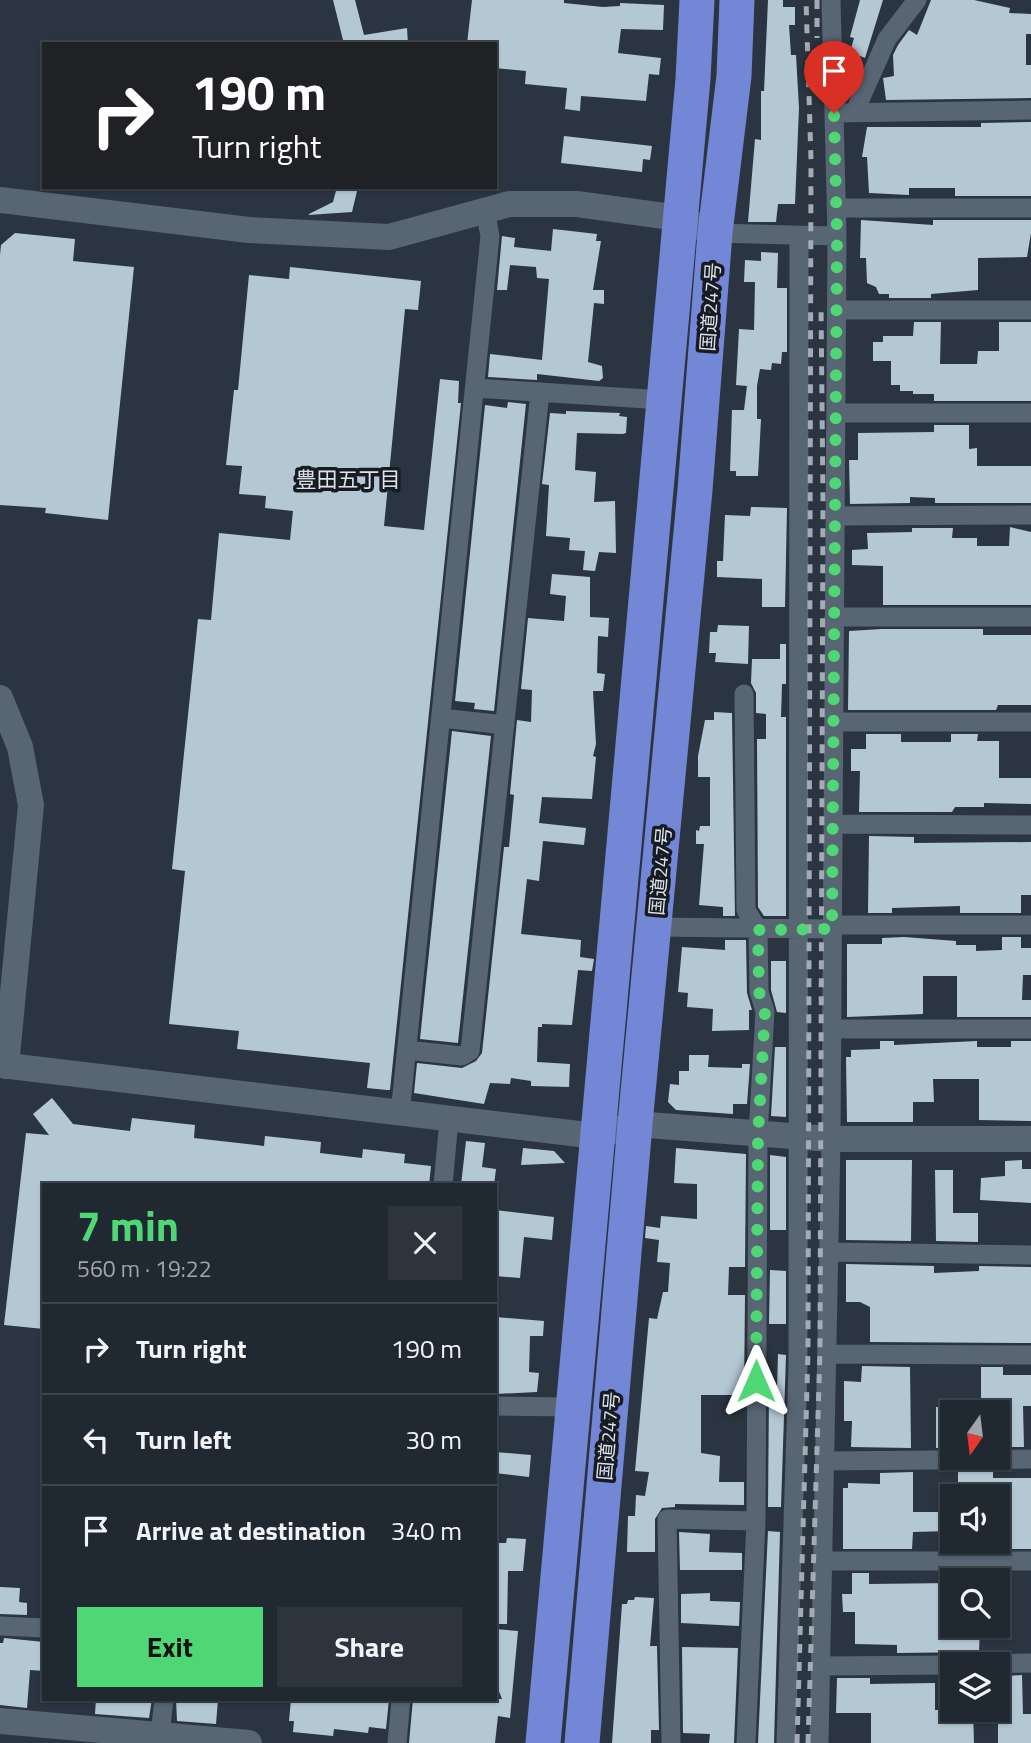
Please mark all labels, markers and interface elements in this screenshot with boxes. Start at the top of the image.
pin [804,41,864,113]
icon: arrive [815,52,853,90]
text: 190 m [192,54,326,129]
icon: right [77,70,168,161]
text: Turn right [192,122,321,170]
street label: 国道247号 [692,262,727,352]
district label: 豊田五丁目 [296,463,401,495]
street label: 国道247号 [641,825,678,917]
text: 7 min [77,1193,179,1257]
button: close [388,1206,462,1280]
text: 560 m · 19:22 [77,1251,212,1286]
text: Turn right [136,1329,247,1368]
text: 190 m [391,1329,462,1368]
icon: right [77,1330,115,1368]
position arrow [719,1344,793,1418]
street label: 国道247号 [589,1390,626,1482]
north arrow [940,1400,1010,1470]
map controls [940,1400,1010,1722]
text: Turn left [136,1420,231,1459]
text: 30 m [405,1420,462,1459]
icon: left [77,1421,115,1459]
button: sound [940,1484,1010,1554]
text: Arrive at destination [136,1511,366,1550]
text: 340 m [391,1511,462,1550]
icon: arrive [77,1512,115,1550]
button: search [940,1568,1010,1638]
button: Exit [77,1607,263,1687]
button: Share [277,1607,462,1687]
button: layers [940,1652,1010,1722]

